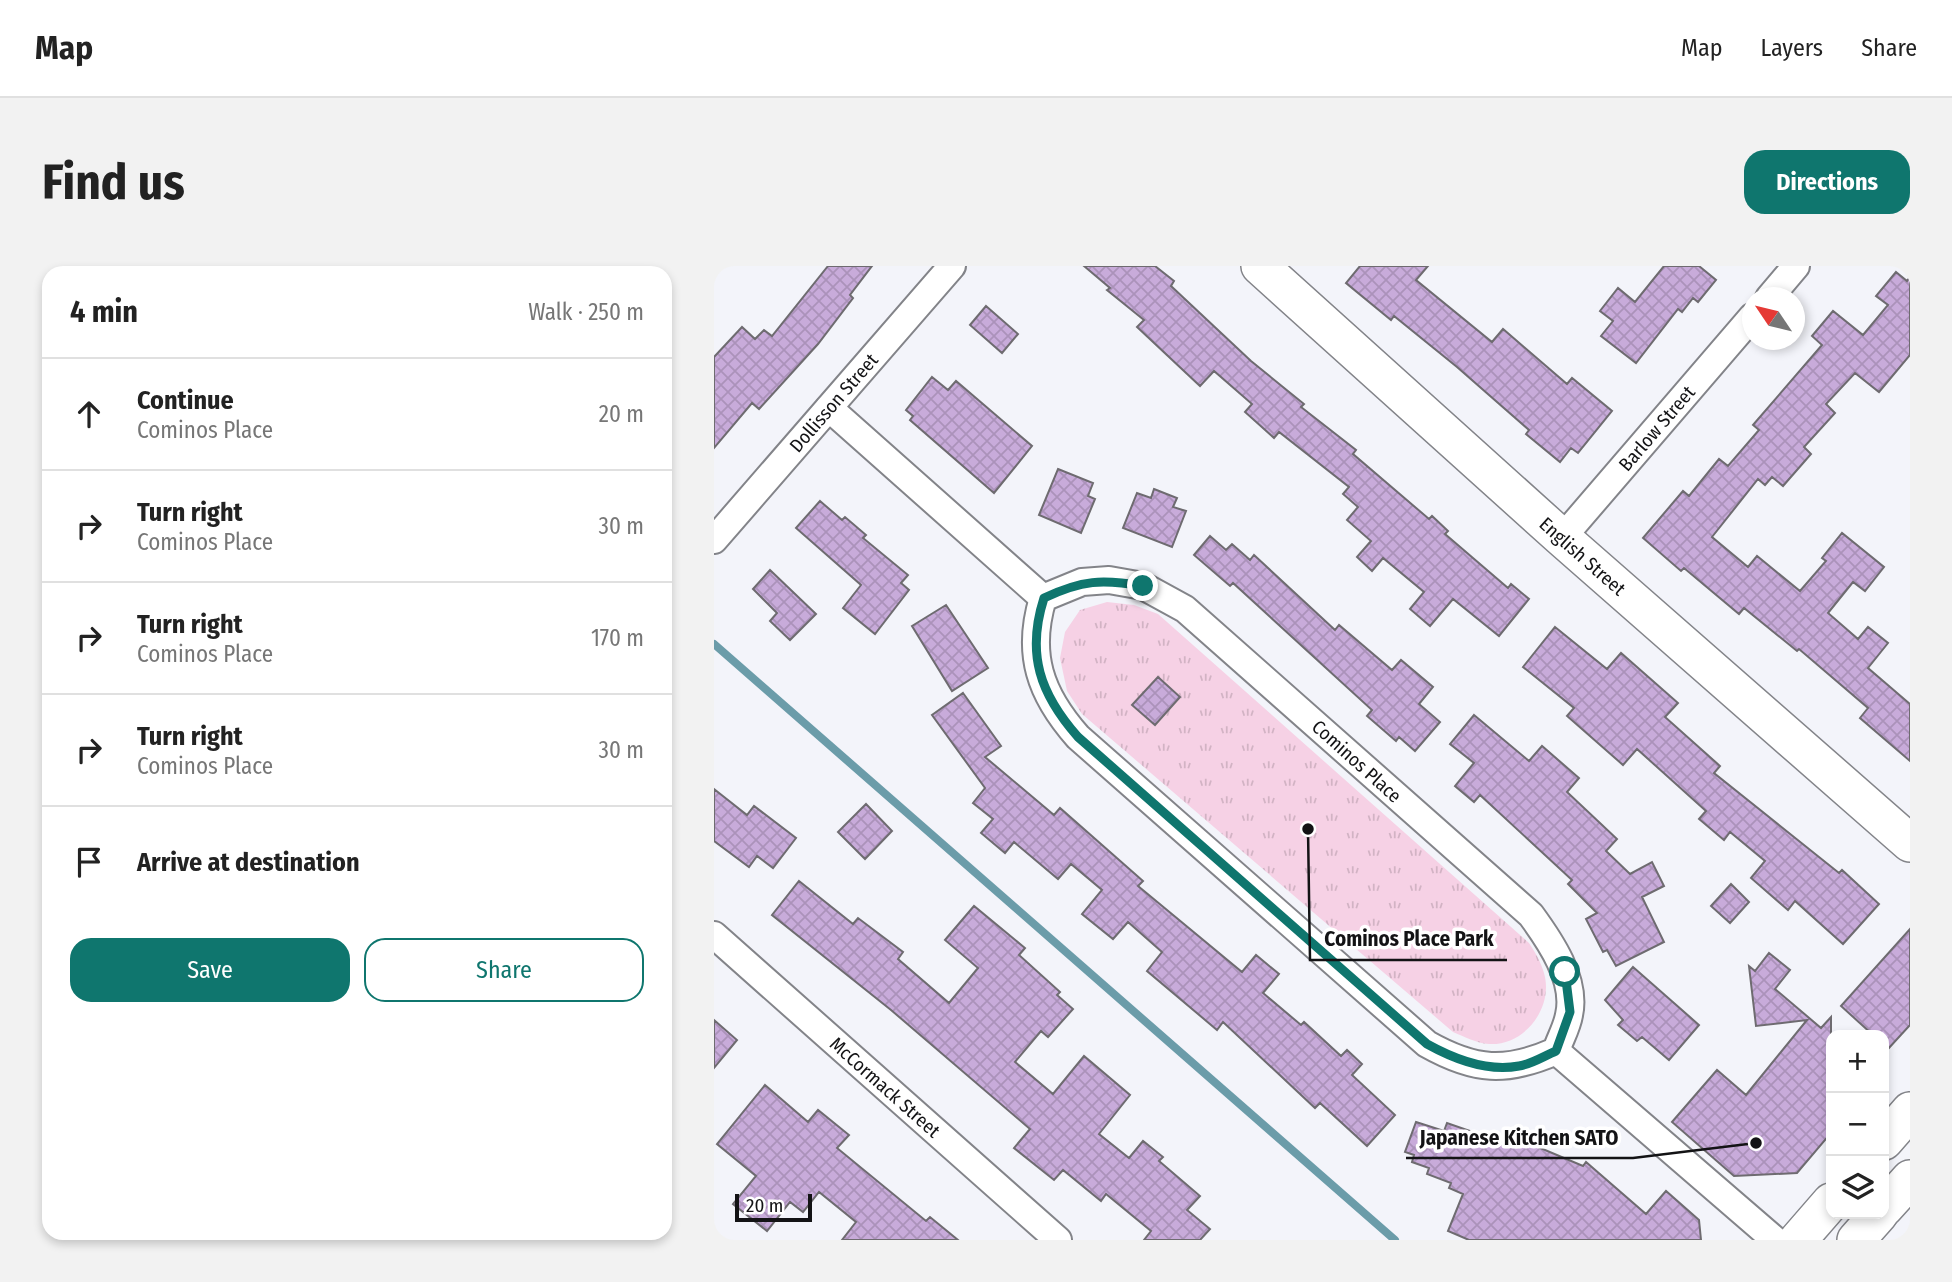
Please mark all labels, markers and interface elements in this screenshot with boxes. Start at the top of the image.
text: Map [35,28,93,68]
text: Map [1681,34,1723,62]
text: Layers [1761,34,1823,62]
text: Share [1861,34,1917,62]
button: Directions [1744,150,1910,214]
text: Find us [42,153,185,212]
north arrow [1742,287,1805,350]
text: 4 min [70,294,138,330]
text: Walk · 250 m [528,298,644,326]
street label: Dollisson Street [785,348,883,457]
street label: Barlow Street [1614,380,1700,476]
text: Continue [137,385,234,416]
icon: ahead [70,395,108,433]
text: 20 m [599,400,644,428]
text: Cominos Place [137,416,273,444]
text: Turn right [137,497,243,528]
icon: right [70,507,108,545]
text: 30 m [599,512,644,540]
street label: English Street [1535,513,1631,601]
text: Cominos Place [137,528,273,556]
route end [1127,570,1158,601]
text: Turn right [137,609,243,640]
icon: right [70,619,108,657]
text: 170 m [591,624,644,652]
text: Cominos Place [137,640,273,668]
street label: Cominos Place [1307,715,1406,808]
text: Turn right [137,721,243,752]
icon: right [70,731,108,769]
text: 30 m [599,736,644,764]
text: Cominos Place [137,752,273,780]
icon: arrive [70,843,108,881]
text: Arrive at destination [137,847,360,878]
callout: Cominos Place Park [1310,918,1507,960]
text: Cominos Place Park [1324,926,1494,952]
button: Save [70,938,350,1002]
button: Share [364,938,644,1002]
route start [1549,956,1580,987]
map controls [1826,1030,1889,1219]
button: + [1826,1030,1889,1093]
street label: McCormack Street [825,1032,946,1143]
button: − [1826,1093,1889,1156]
callout: Japanese Kitchen SATO [1406,1116,1633,1158]
text: Japanese Kitchen SATO [1419,1125,1618,1151]
button: layers [1826,1156,1889,1219]
scale bar [735,1191,812,1223]
text: 20 m [746,1194,783,1217]

